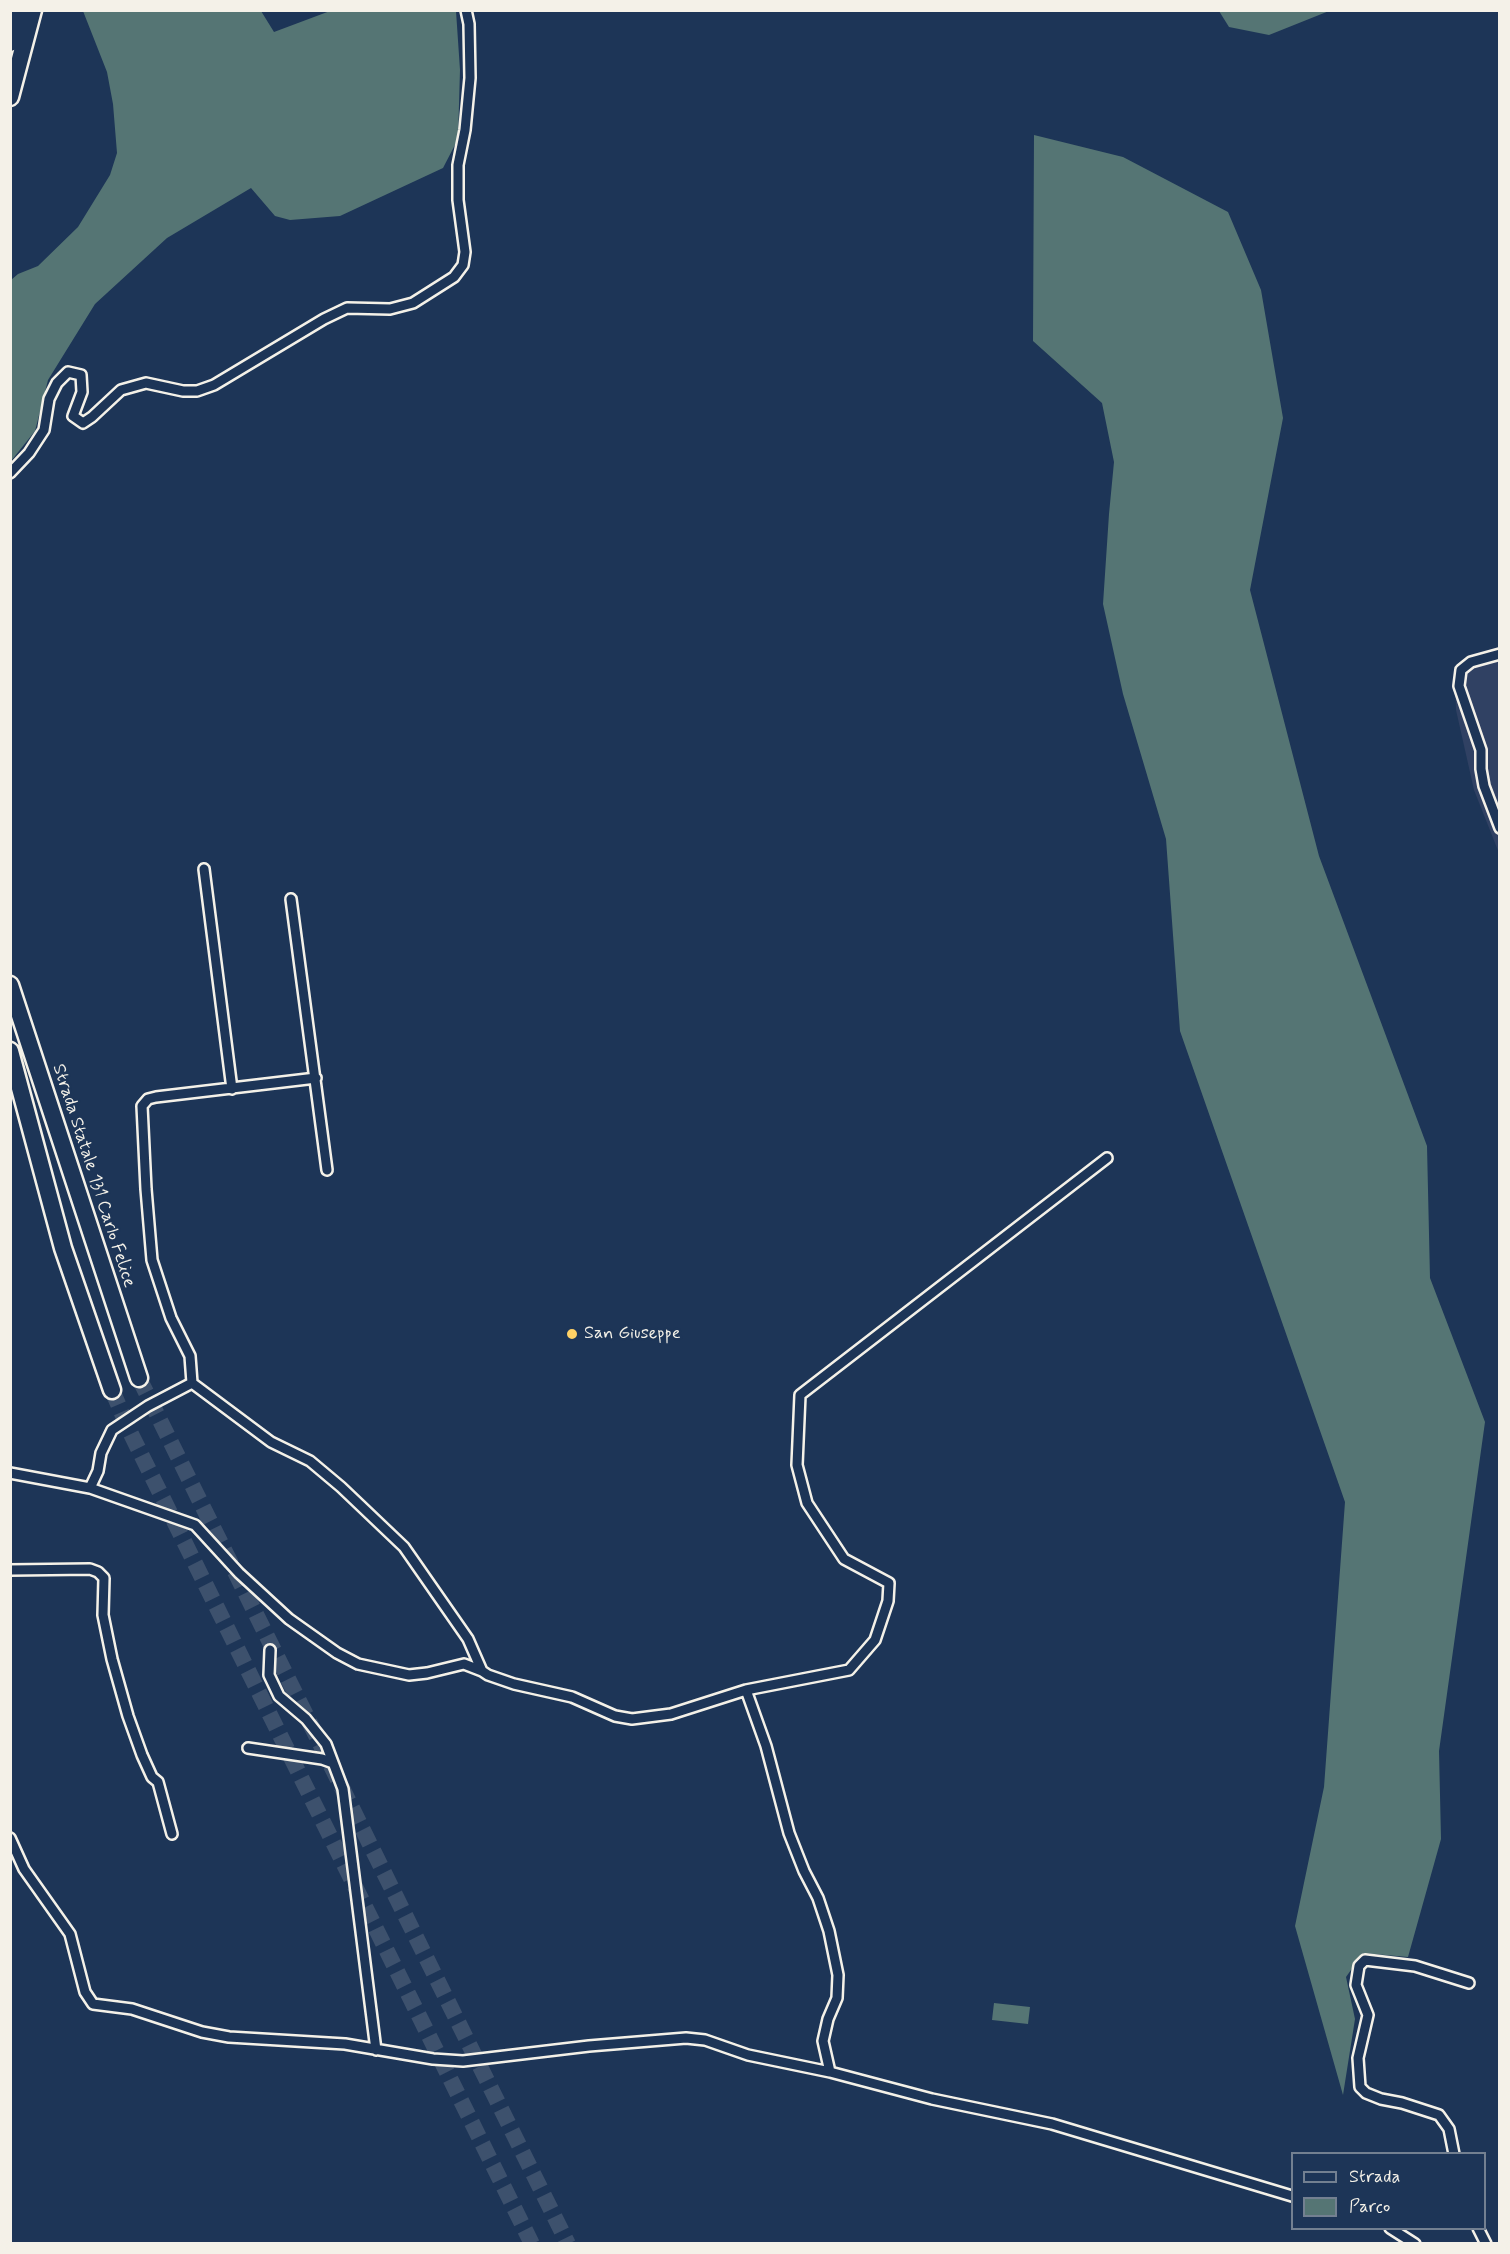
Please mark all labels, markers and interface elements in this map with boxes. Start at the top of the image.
street label: Strada Statale 131 Carlo Felice [47,1062,139,1290]
place label: San Giuseppe [584,1323,680,1345]
marker: San Giuseppe [565,1327,579,1341]
legend [1291,2152,1486,2230]
text: Strada [1349,2165,1400,2189]
text: Parco [1349,2195,1390,2219]

